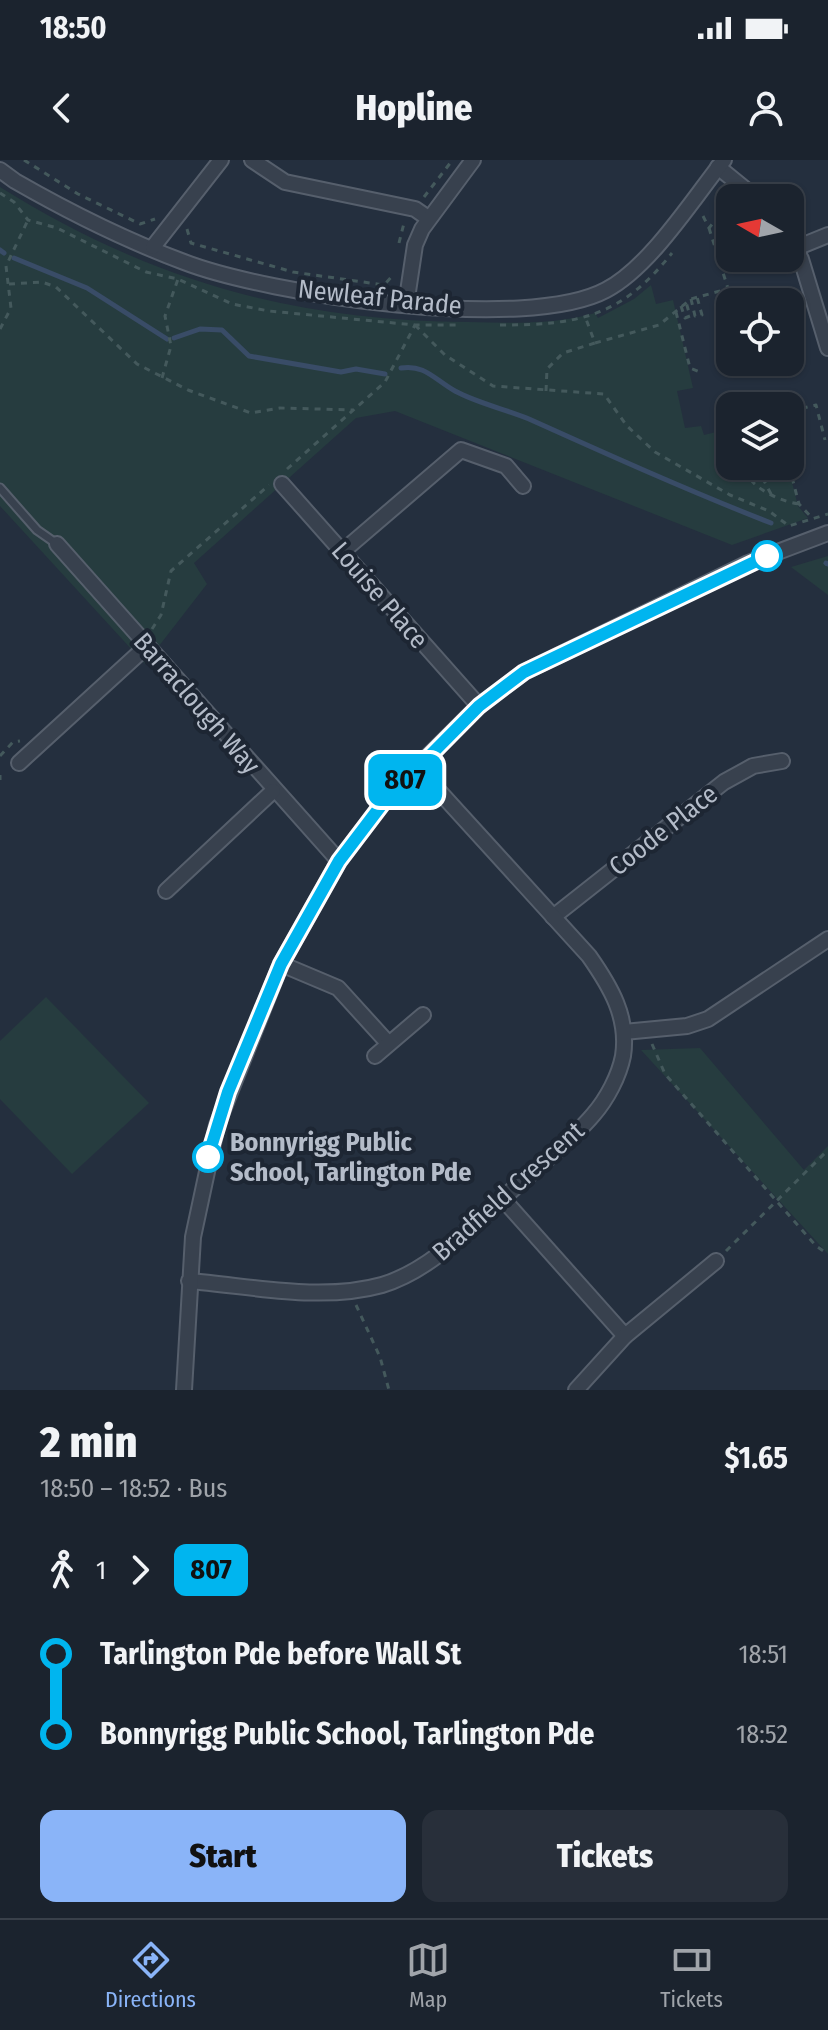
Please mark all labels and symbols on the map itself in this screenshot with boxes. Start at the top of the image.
north arrow [716,184,804,272]
street label: Newleaf Parade [296,273,463,322]
street label: Louise Place [325,536,434,655]
unlabelled marker [752,541,782,571]
street label: Barraclough Way [127,626,267,781]
line badge: 807 [359,754,451,806]
street label: Coode Place [603,778,724,882]
street label: Bradfield Crescent [426,1115,591,1268]
place label: Bonnyrigg Public School, Tarlington Pde [230,1127,471,1188]
marker: Bonnyrigg Public School, Tarlington Pde [193,1142,223,1172]

